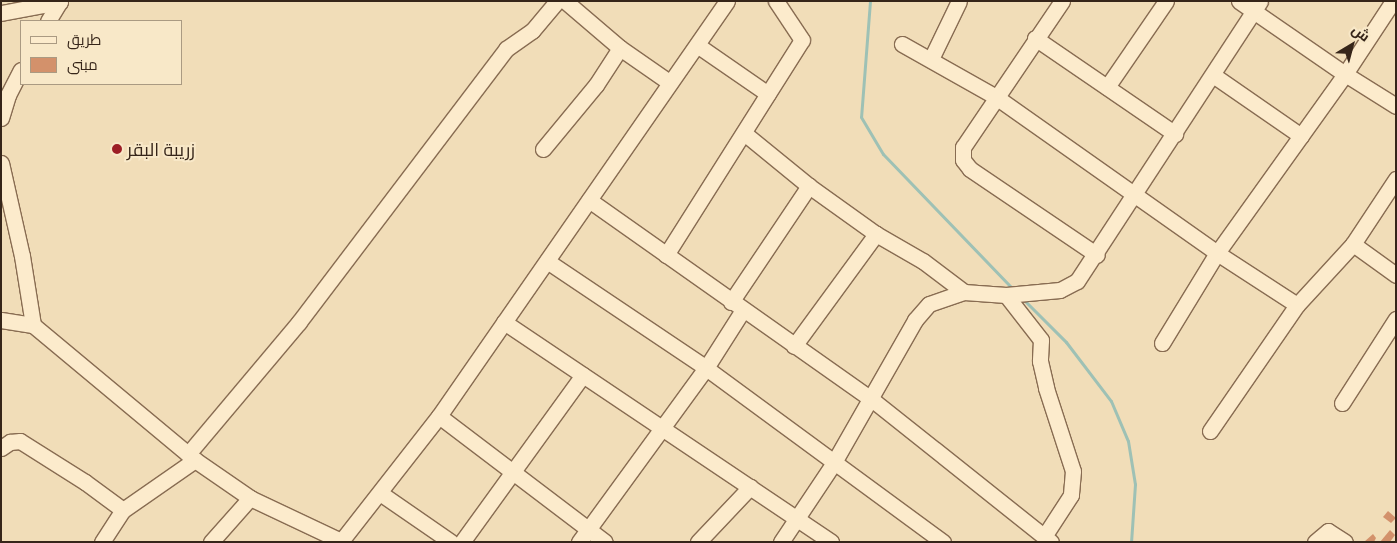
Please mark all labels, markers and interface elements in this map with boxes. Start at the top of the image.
legend [20,20,182,85]
north arrow [1327,20,1377,70]
text: ش [1348,20,1374,46]
text: طريق [67,29,101,49]
text: مبنى [67,54,98,74]
place label: زريبة البقر [127,138,195,160]
marker: زريبة البقر [111,143,123,155]

